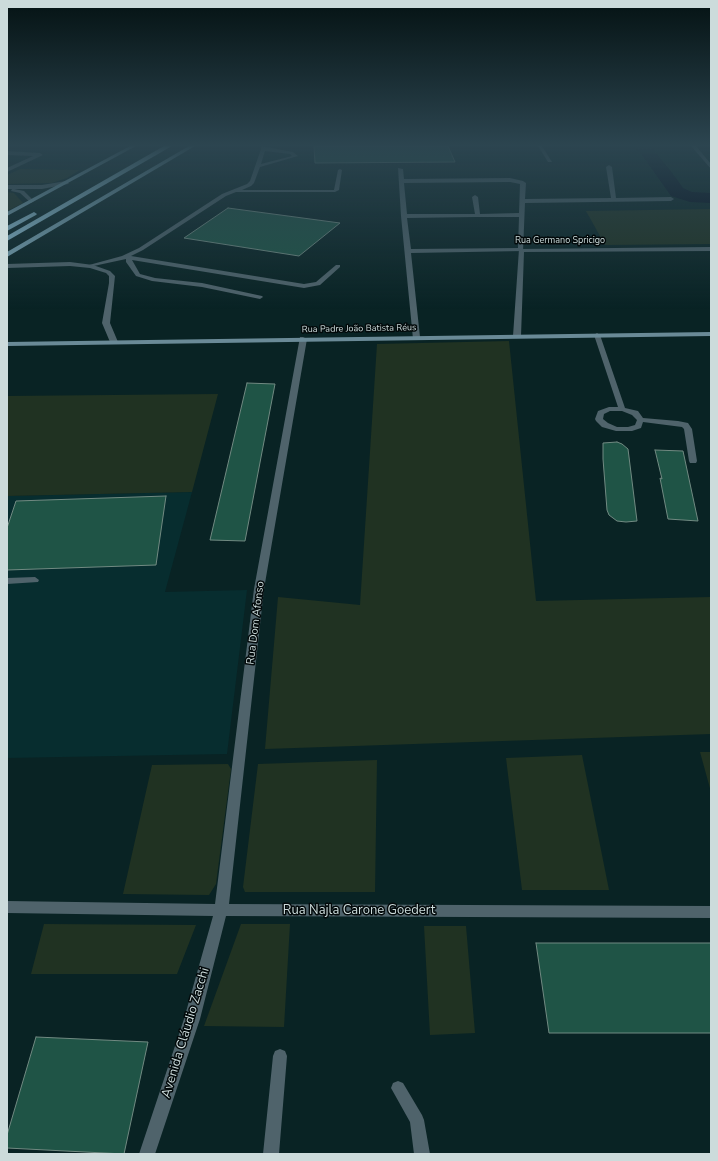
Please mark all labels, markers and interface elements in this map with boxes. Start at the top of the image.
street label: Rua Germano Spricigo [515,236,605,246]
street label: Rua Padre João Batista Réus [302,323,416,335]
street label: Rua Dom Afonso [244,581,268,665]
street label: Rua Najla Carone Goedert [283,903,435,919]
street label: Avenida Cláudio Zacchi [159,966,213,1100]

